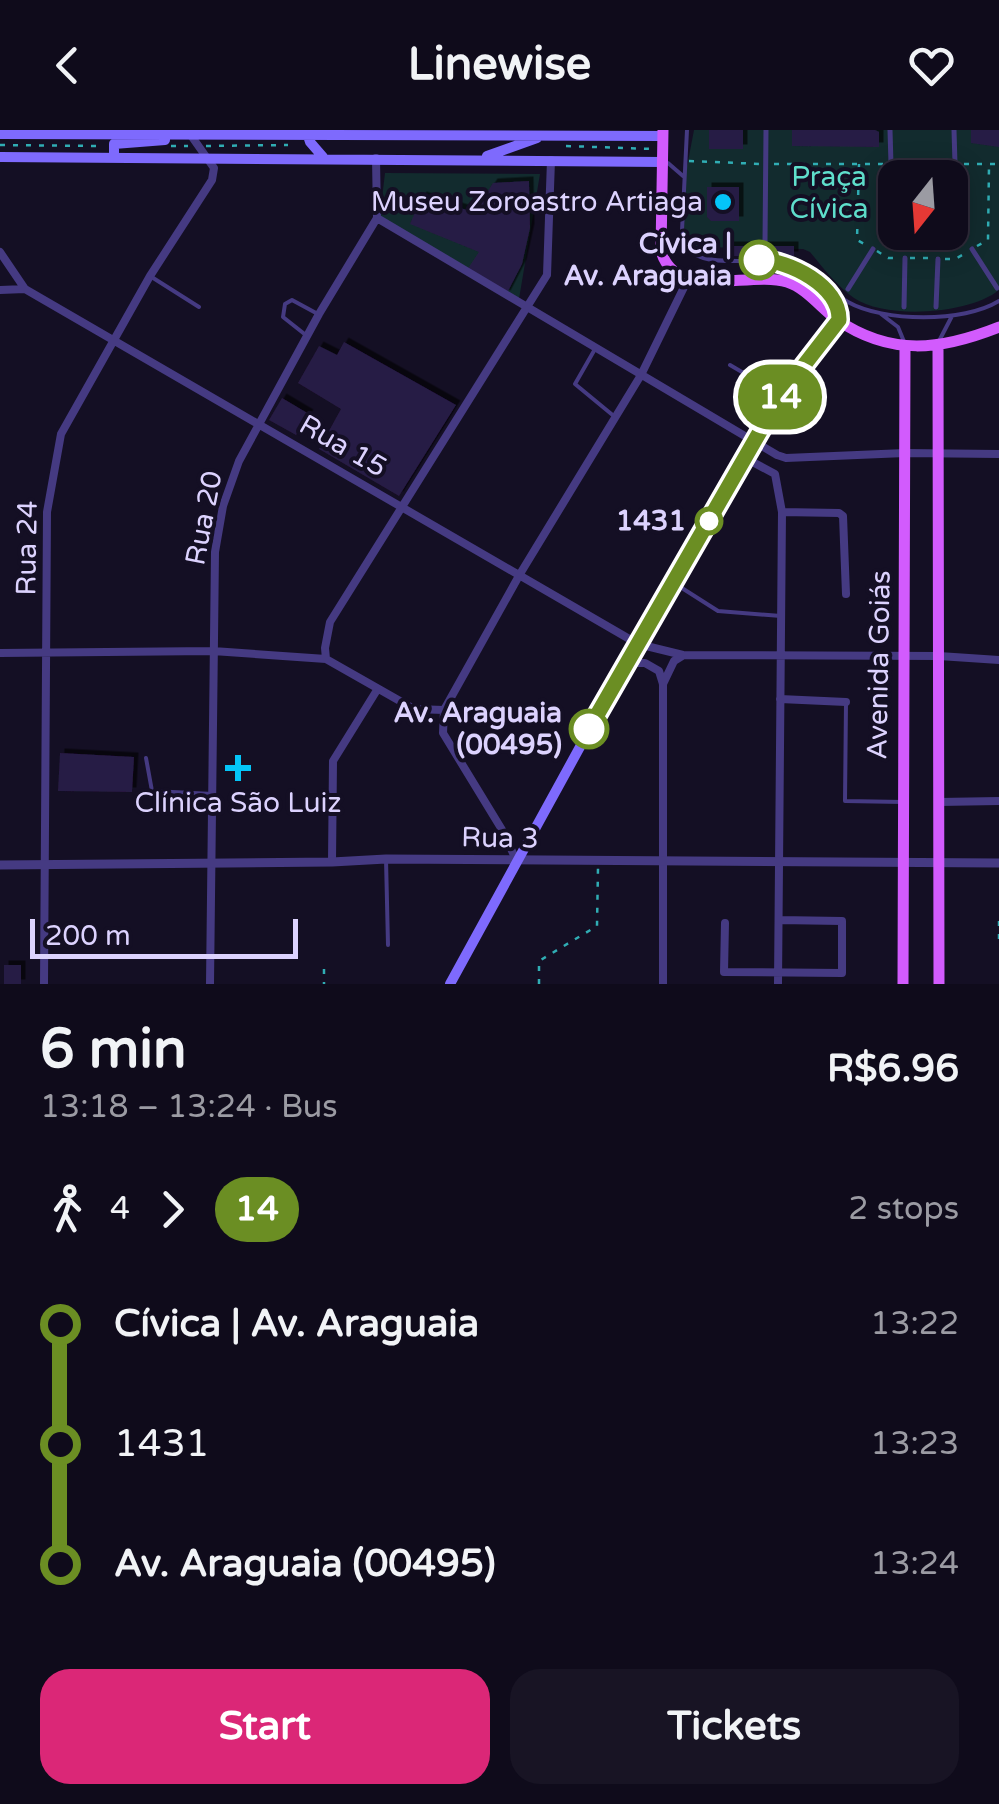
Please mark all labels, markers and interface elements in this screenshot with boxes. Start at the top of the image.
icon: back [40,38,95,93]
text: Linewise [408,38,591,92]
icon: heart [904,38,959,93]
park label: Praça Cívica [790,160,868,226]
north arrow [878,160,968,250]
map controls [878,160,968,250]
place label: Museu Zoroastro Artiaga [371,185,703,219]
marker: Museu Zoroastro Artiaga [712,191,734,213]
place label: Cívica | Av. Araguaia [563,227,732,293]
marker: Cívica | Av. Araguaia [740,241,778,279]
line badge: 14 [735,364,825,430]
text: 14 [758,376,802,418]
street label: Rua 15 [293,407,393,485]
street label: Rua 20 [178,468,230,568]
street label: Rua 24 [9,500,45,596]
place label: 1431 [616,504,686,538]
marker: 1431 [696,508,722,534]
street label: Avenida Goiás [860,570,898,760]
place label: Av. Araguaia (00495) [393,696,562,762]
marker: Av. Araguaia (00495) [570,710,608,748]
marker: Clínica São Luiz [225,755,251,781]
place label: Clínica São Luiz [135,786,341,820]
street label: Rua 3 [461,820,539,856]
scale bar [30,914,298,958]
text: 200 m [45,919,131,953]
text: 6 min [40,1017,187,1083]
text: R$6.96 [827,1046,959,1092]
text: 13:18 – 13:24 · Bus [40,1088,338,1126]
icon: walk [40,1182,95,1237]
icon: forward [145,1182,200,1237]
text: 14 [235,1188,279,1230]
text: 4 [110,1190,130,1228]
text: 2 stops [848,1190,959,1228]
text: Cívica | Av. Araguaia [114,1301,479,1347]
text: 13:22 [870,1305,959,1343]
text: 1431 [114,1421,209,1467]
text: 13:23 [870,1425,959,1463]
text: Av. Araguaia (00495) [114,1541,496,1587]
text: 13:24 [870,1545,959,1583]
button: Start [40,1669,490,1784]
button: Tickets [510,1669,959,1784]

